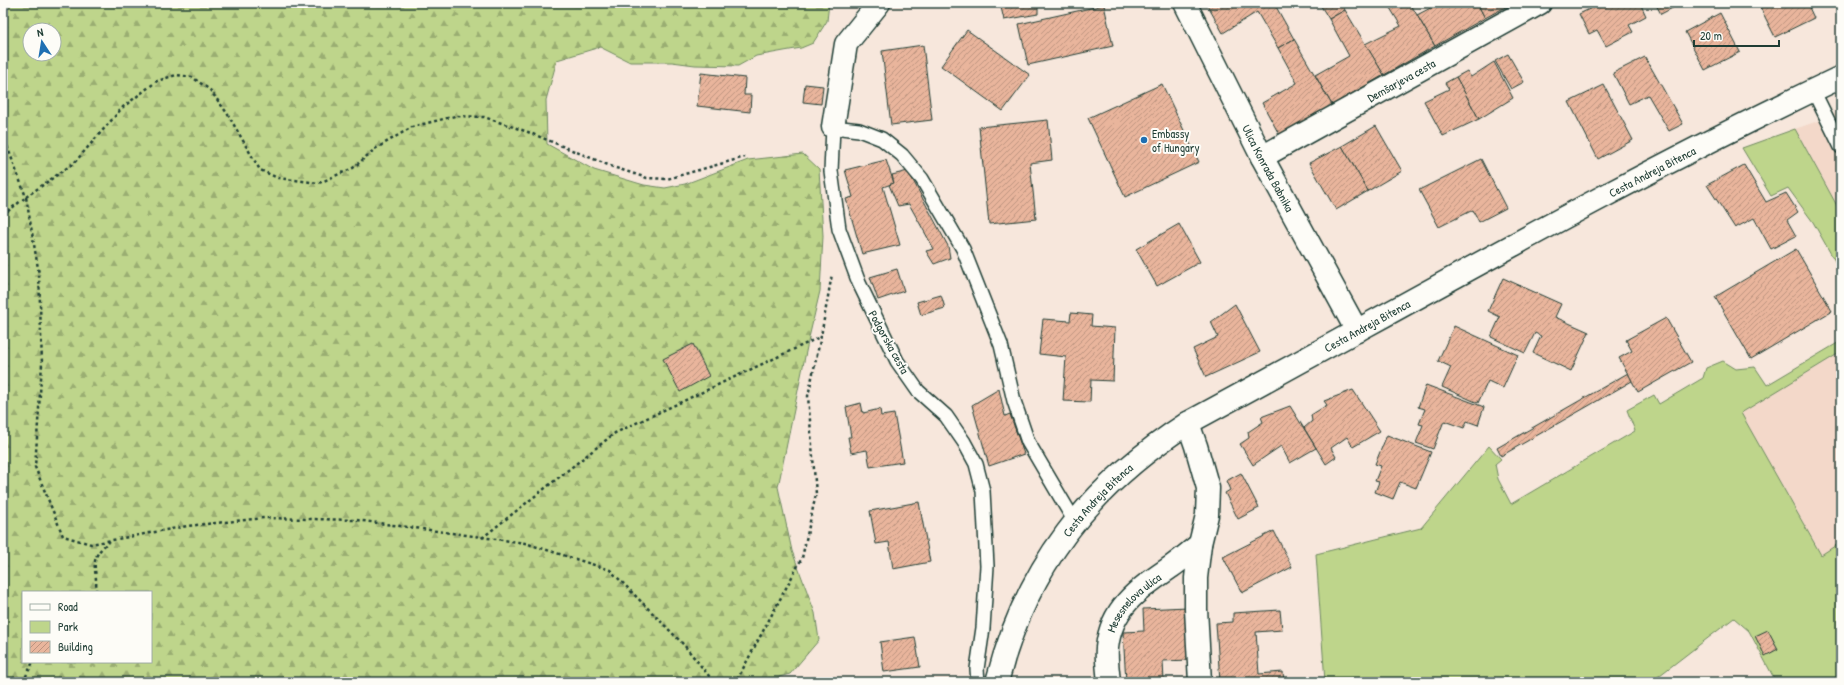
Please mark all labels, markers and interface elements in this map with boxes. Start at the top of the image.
north arrow [22,22,62,62]
scale bar [1694,22,1779,48]
text: N [36,25,44,40]
text: 20 m [1700,27,1722,44]
street label: Demšarjeva cesta [1364,54,1438,106]
street label: Ulica Konrada Babnika [1239,122,1299,215]
place label: Embassy of Hungary [1152,125,1199,156]
marker: Embassy of Hungary [1139,135,1149,145]
street label: Cesta Andreja Bitenca [1605,141,1698,201]
street label: Cesta Andreja Bitenca [1321,295,1413,356]
street label: Podgorska cesta [865,307,914,377]
street label: Cesta Andreja Bitenca [1058,459,1136,540]
street label: Mesesnelova ulica [1102,568,1164,634]
legend [22,591,152,663]
text: Road [58,598,78,615]
text: Park [58,618,78,635]
text: Building [58,638,93,655]

